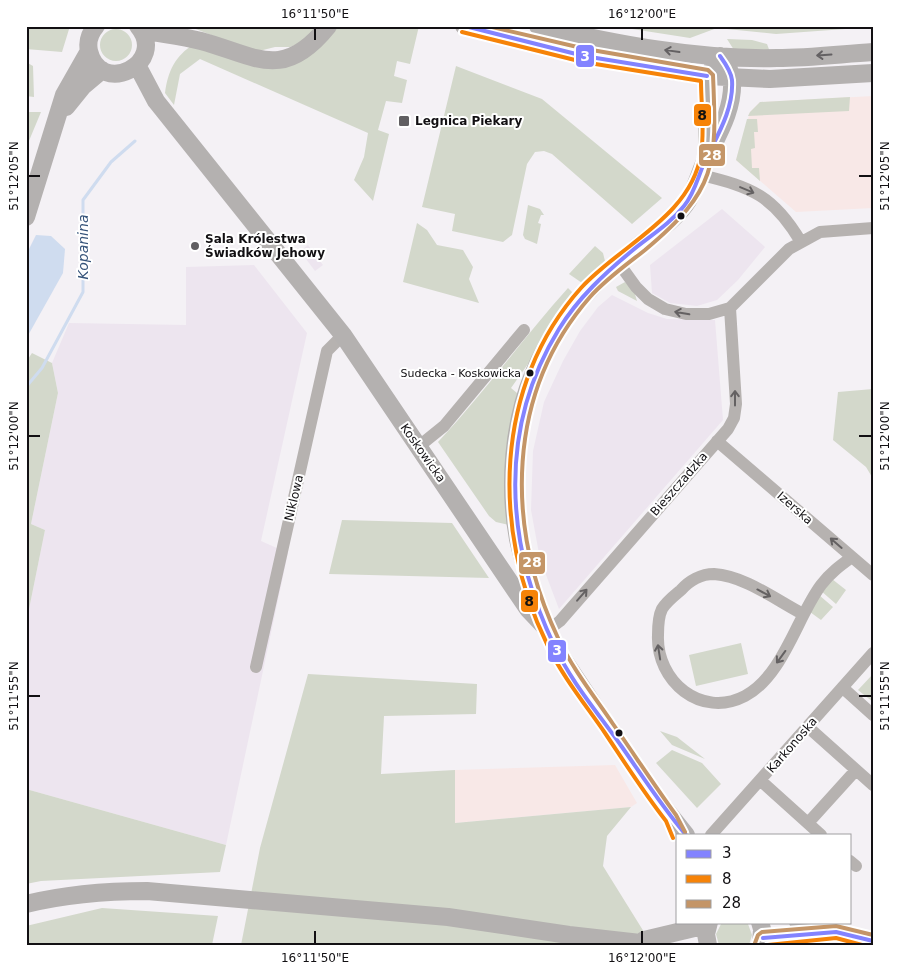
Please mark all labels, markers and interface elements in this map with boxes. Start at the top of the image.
text: 16°11'50"E [281,7,349,21]
text: 16°12'00"E [608,7,676,21]
line badge: 3 [575,44,595,68]
one-way arrow [664,45,680,55]
text: 3 [580,48,590,64]
one-way arrow [816,51,832,60]
line badge: 8 [693,103,712,127]
text: 8 [697,107,707,123]
marker: Legnica Piekary [397,114,411,128]
place label: Legnica Piekary [415,114,522,128]
text: 51°12'05"N [7,141,21,211]
text: 51°12'05"N [878,141,892,211]
line badge: 28 [698,143,726,167]
text: 28 [702,147,722,163]
one-way arrow [739,185,754,195]
unlabelled marker [676,211,686,221]
water label: Kopanina [75,215,91,279]
place label: Sala Królestwa Świadków Jehowy [205,232,325,260]
marker: Sala Królestwa Świadków Jehowy [189,240,201,252]
one-way arrow [674,307,690,317]
place label: Sudecka - Koskowicka [401,367,521,380]
marker: Sudecka - Koskowicka [525,368,535,378]
one-way arrow [730,390,740,406]
text: 51°12'00"N [7,401,21,471]
text: 51°12'00"N [878,401,892,471]
street label: Koskowicka [398,421,448,485]
street label: Bieszczadzka [648,449,710,519]
street label: Niklowa [282,473,306,523]
street label: Izerska [774,489,816,527]
one-way arrow [830,537,843,549]
line badge: 28 [518,551,546,575]
text: 28 [522,554,542,570]
one-way arrow [756,588,771,598]
line badge: 8 [520,589,539,613]
one-way arrow [576,589,588,602]
text: 8 [524,593,534,609]
line badge: 3 [547,639,567,663]
text: 3 [552,642,562,658]
one-way arrow [653,645,663,661]
one-way arrow [776,650,786,664]
text: 51°11'55"N [7,661,21,731]
text: 51°11'55"N [878,661,892,731]
street label: Karkonoska [764,714,820,776]
unlabelled marker [614,728,624,738]
legend [676,834,852,924]
text: 3 [722,844,732,862]
text: 8 [722,870,732,888]
text: 28 [722,894,741,912]
text: 16°11'50"E [281,951,349,965]
text: 16°12'00"E [608,951,676,965]

